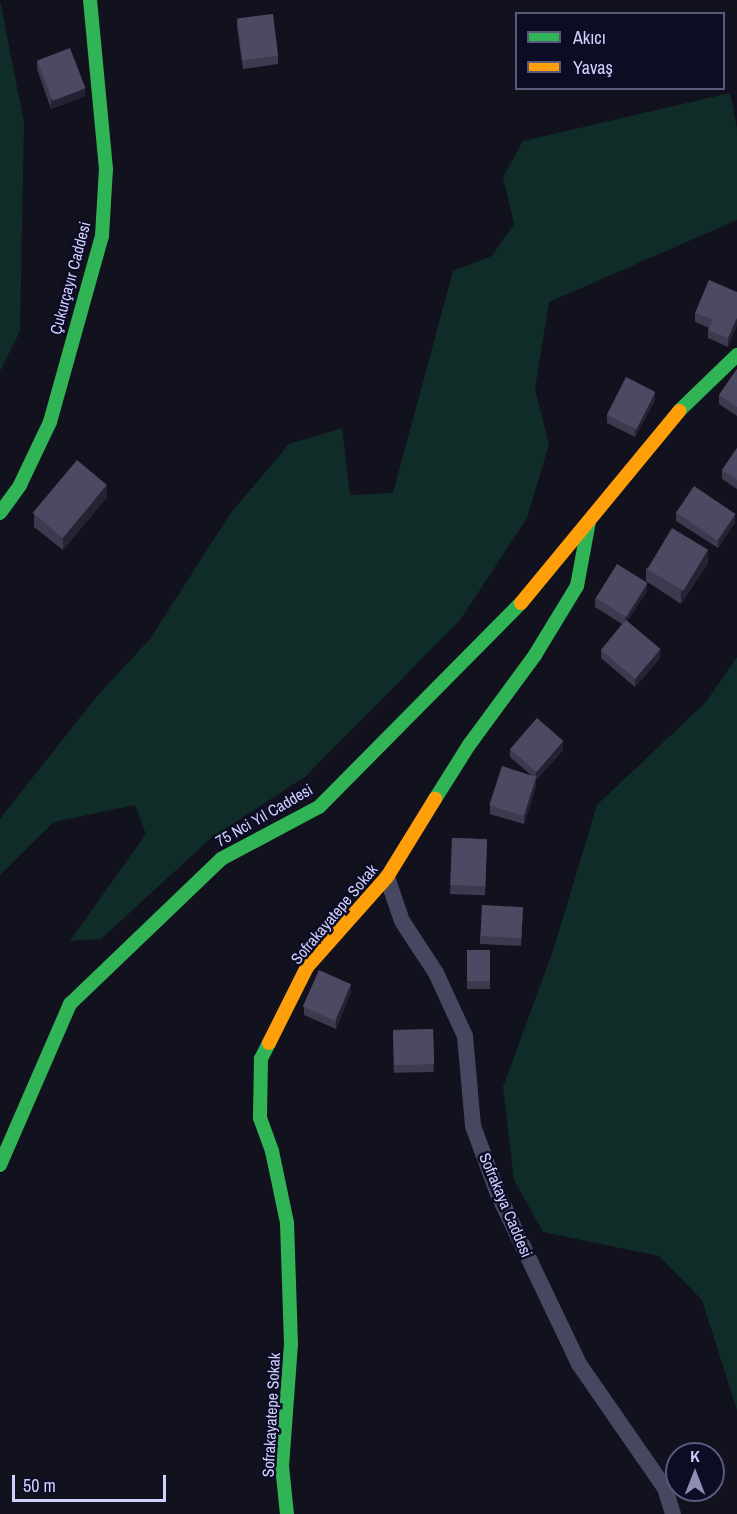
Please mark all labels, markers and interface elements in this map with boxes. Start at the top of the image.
legend [515,12,725,90]
text: Akıcı [573,25,606,50]
text: Yavaş [573,55,613,80]
street label: Çukurçayır Caddesi [46,220,94,336]
street label: 75 Nci Yıl Caddesi [212,779,316,851]
street label: Sofrakayatepe Sokak [287,860,381,968]
street label: Sofrakaya Caddesi [475,1150,537,1260]
street label: Sofrakayatepe Sokak [258,1352,284,1478]
north arrow [665,1442,725,1502]
text: K [690,1445,700,1467]
scale bar [15,1463,170,1501]
text: 50 m [23,1473,56,1498]

